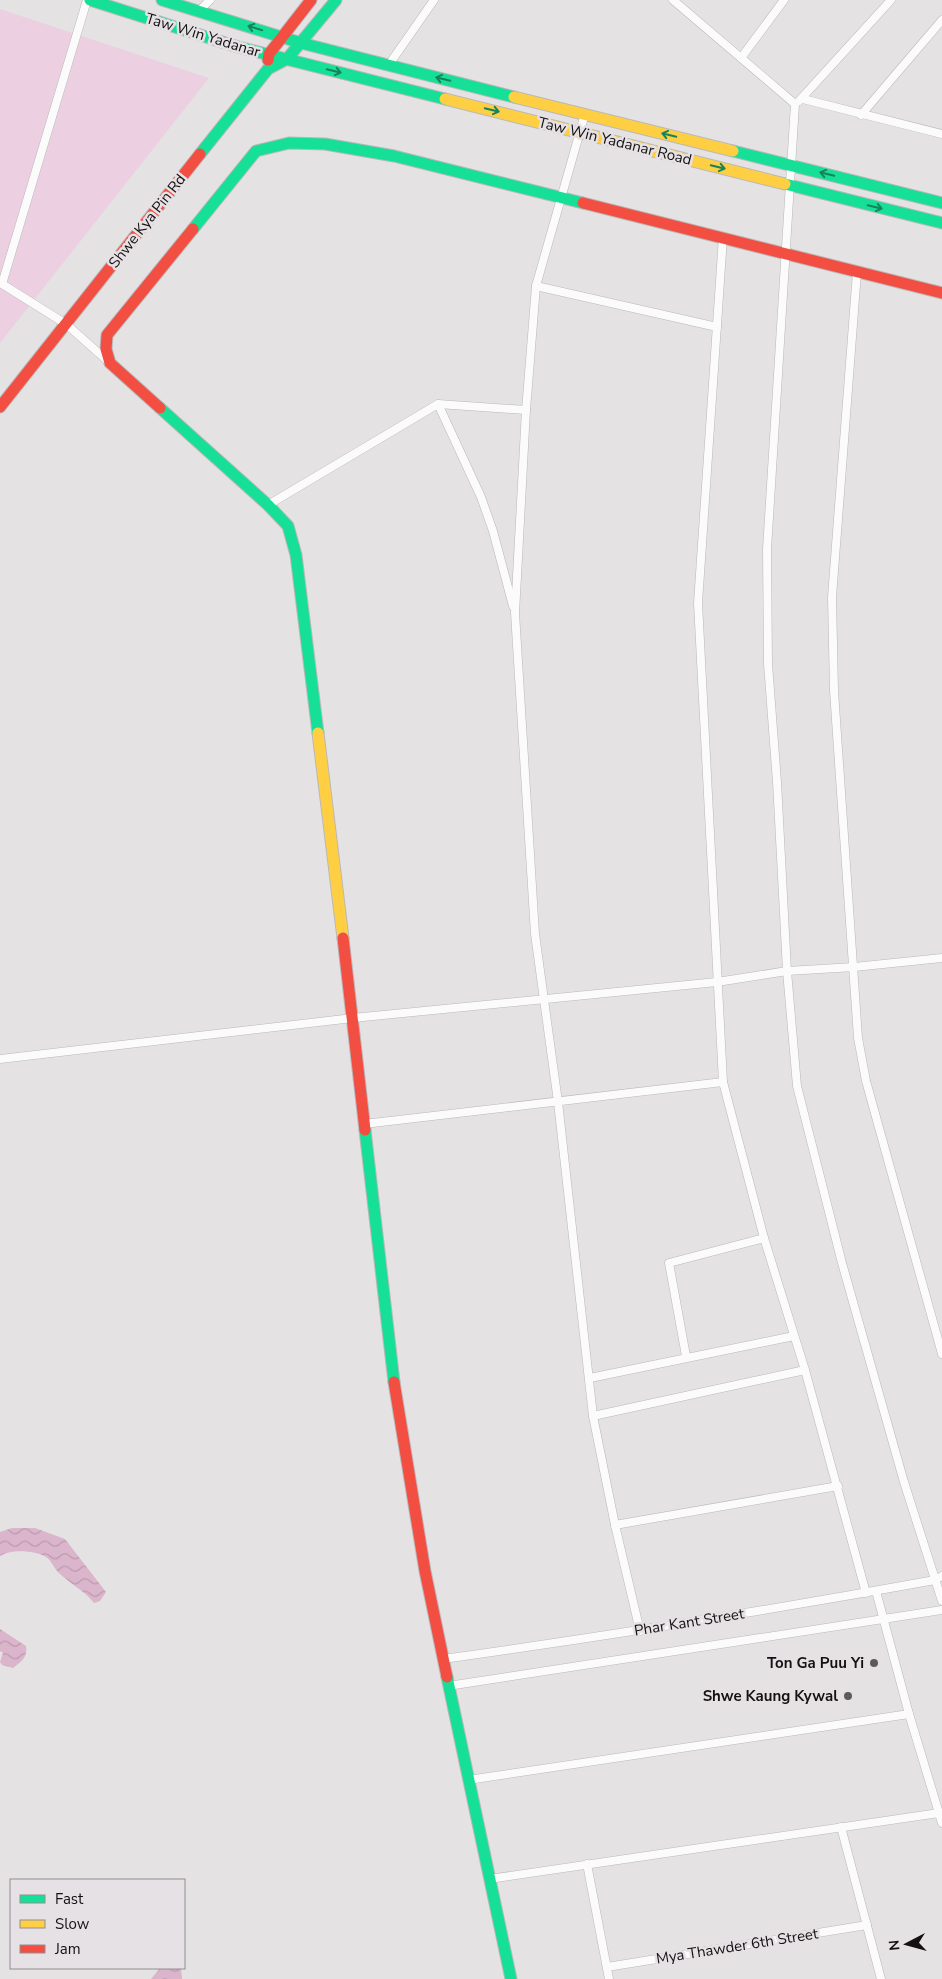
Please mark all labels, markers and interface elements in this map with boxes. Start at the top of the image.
street label: Taw Win Yadanar [143,8,263,62]
one-way arrow [247,23,263,33]
one-way arrow [326,67,342,77]
one-way arrow [436,74,452,83]
one-way arrow [484,106,500,115]
street label: Taw Win Yadanar Road [536,112,694,170]
one-way arrow [661,130,677,139]
one-way arrow [709,163,725,172]
one-way arrow [819,169,835,178]
street label: Shwe Kya Pin Rd [104,170,190,272]
one-way arrow [867,202,883,212]
street label: Phar Kant Street [633,1603,746,1641]
place label: Ton Ga Puu Yi [767,1653,864,1673]
marker: Ton Ga Puu Yi [868,1657,880,1669]
place label: Shwe Kaung Kywal [703,1686,838,1706]
marker: Shwe Kaung Kywal [842,1690,854,1702]
legend [10,1879,185,1969]
text: Fast [55,1889,84,1909]
text: Slow [55,1914,90,1934]
north arrow [882,1919,932,1969]
street label: Mya Thawder 6th Street [655,1923,820,1969]
text: Jam [54,1939,81,1959]
text: N [885,1939,905,1952]

